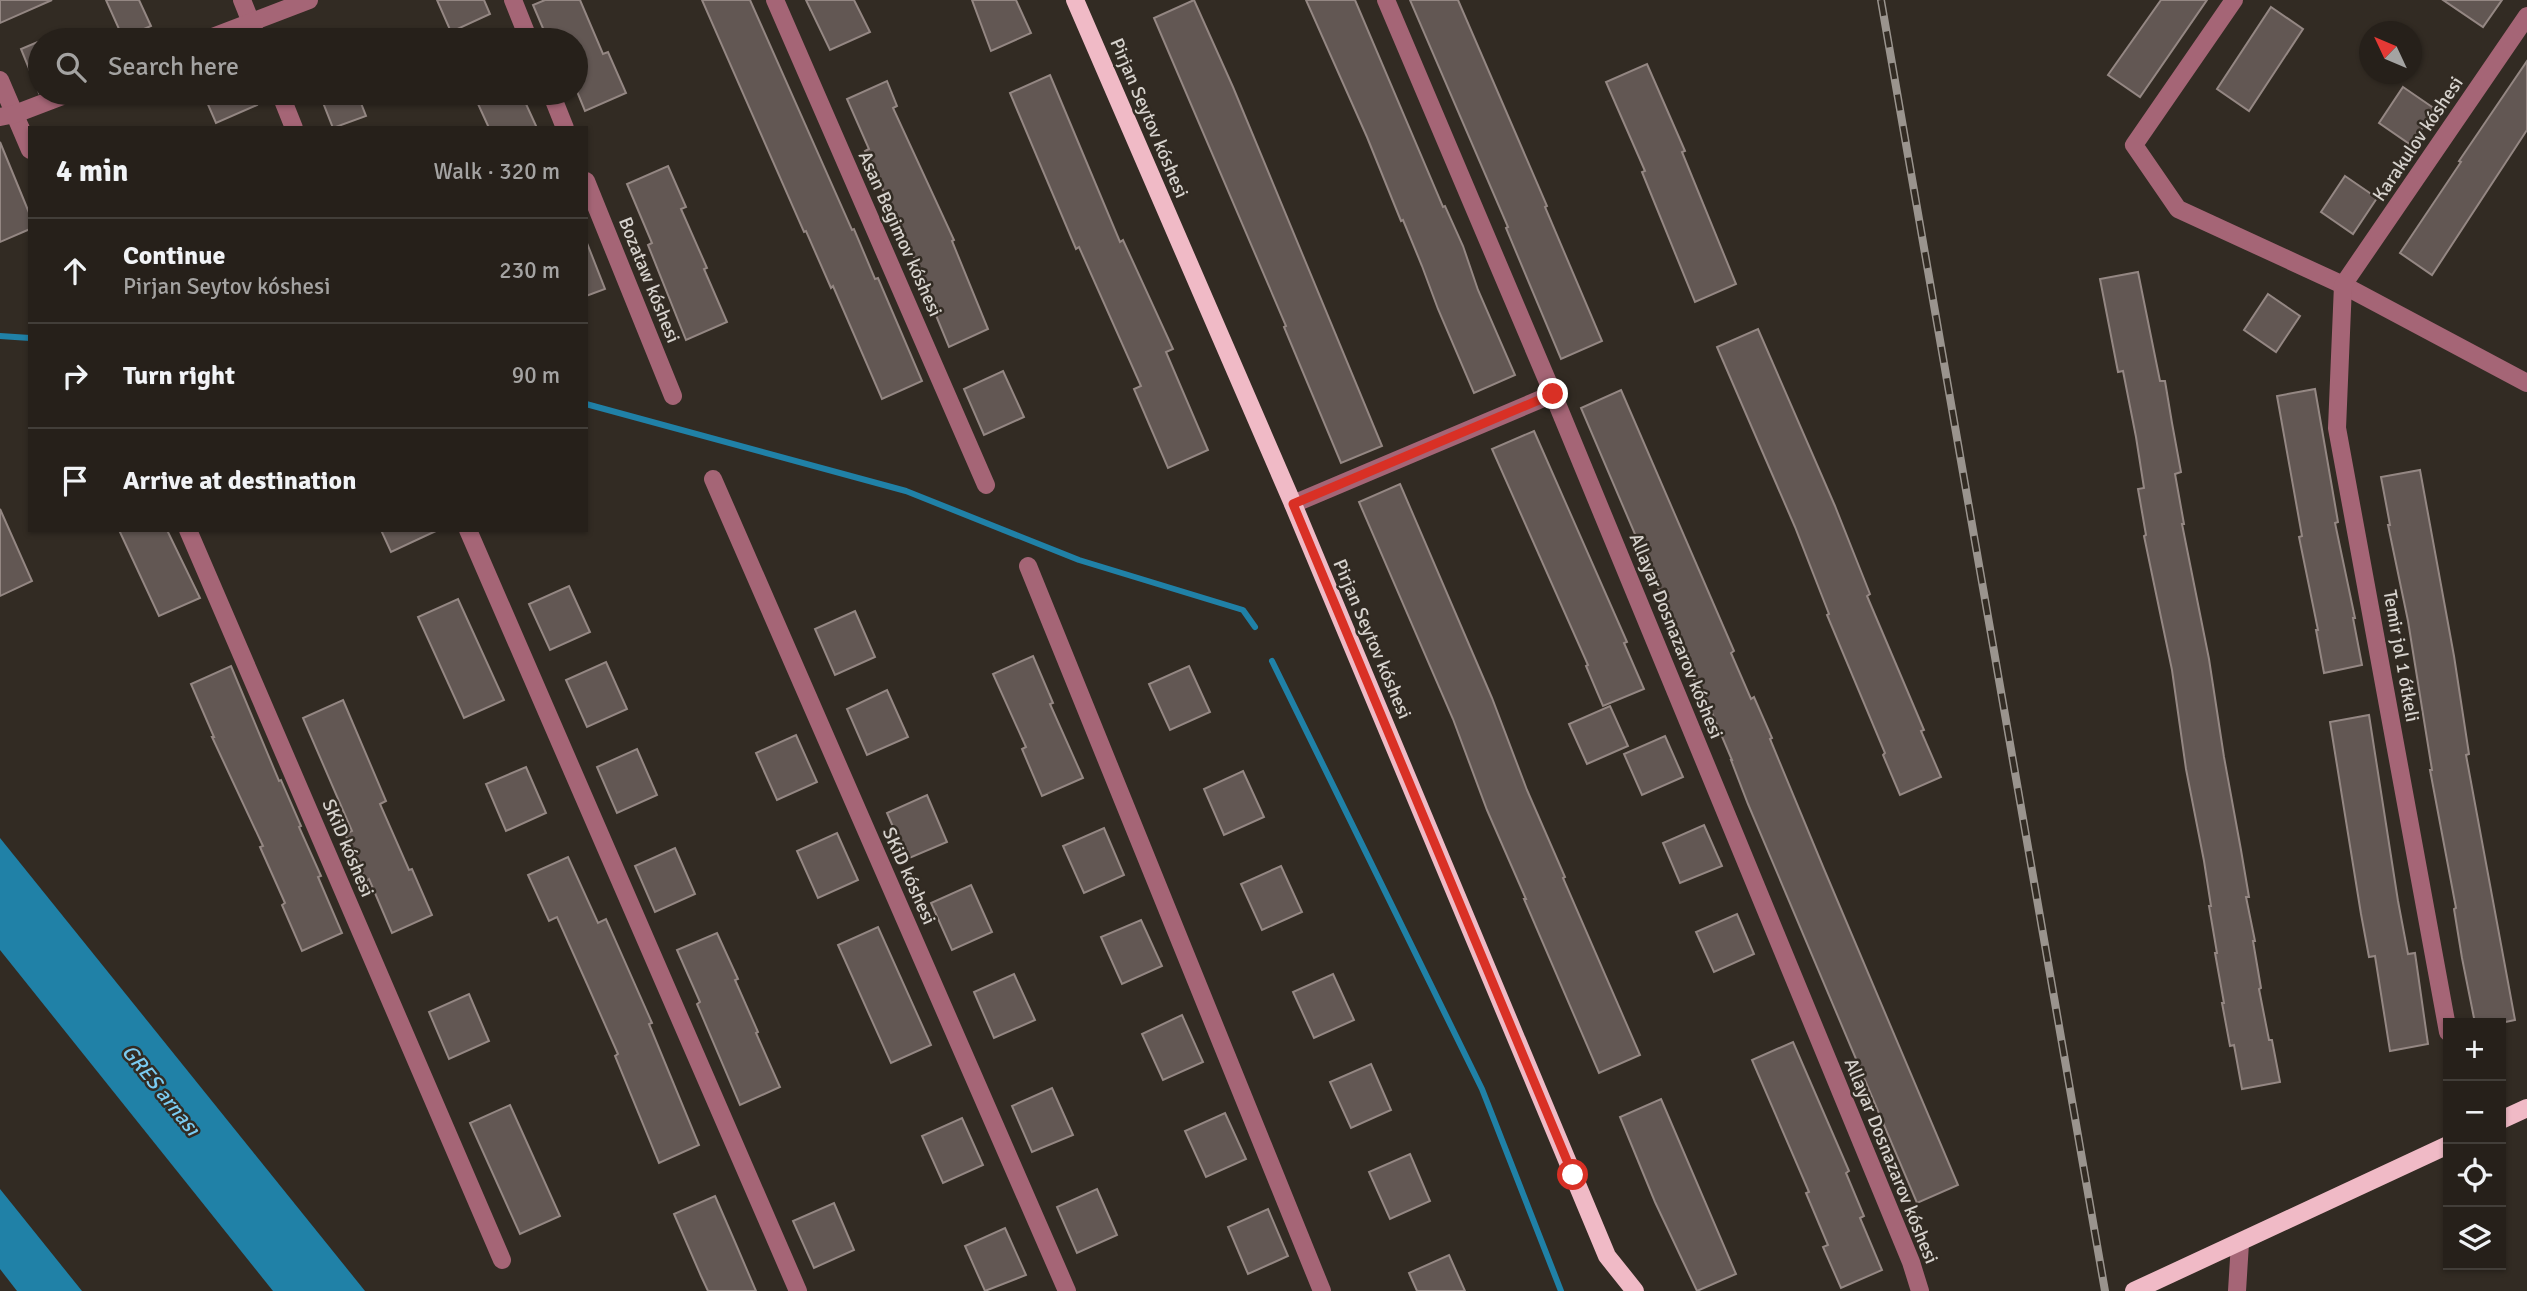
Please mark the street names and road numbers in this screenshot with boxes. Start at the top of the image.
street label: Pirjan Seytov kóshesi [1104,34,1194,202]
street label: Karakulov kóshesi [2367,72,2469,206]
street label: Asan Begimov kóshesi [853,148,947,320]
street label: Bozataw kóshesi [613,214,685,346]
street label: Allayar Dosnazarov kóshesi [1624,530,1728,742]
street label: Pirjan Seytov kóshesi [1327,555,1417,723]
street label: Temir jol 1 ótkeli [2378,588,2424,724]
street label: SKiD kóshesi [317,795,379,901]
street label: SKiD kóshesi [877,824,941,928]
street label: Allayar Dosnazarov kóshesi [1839,1055,1943,1267]

